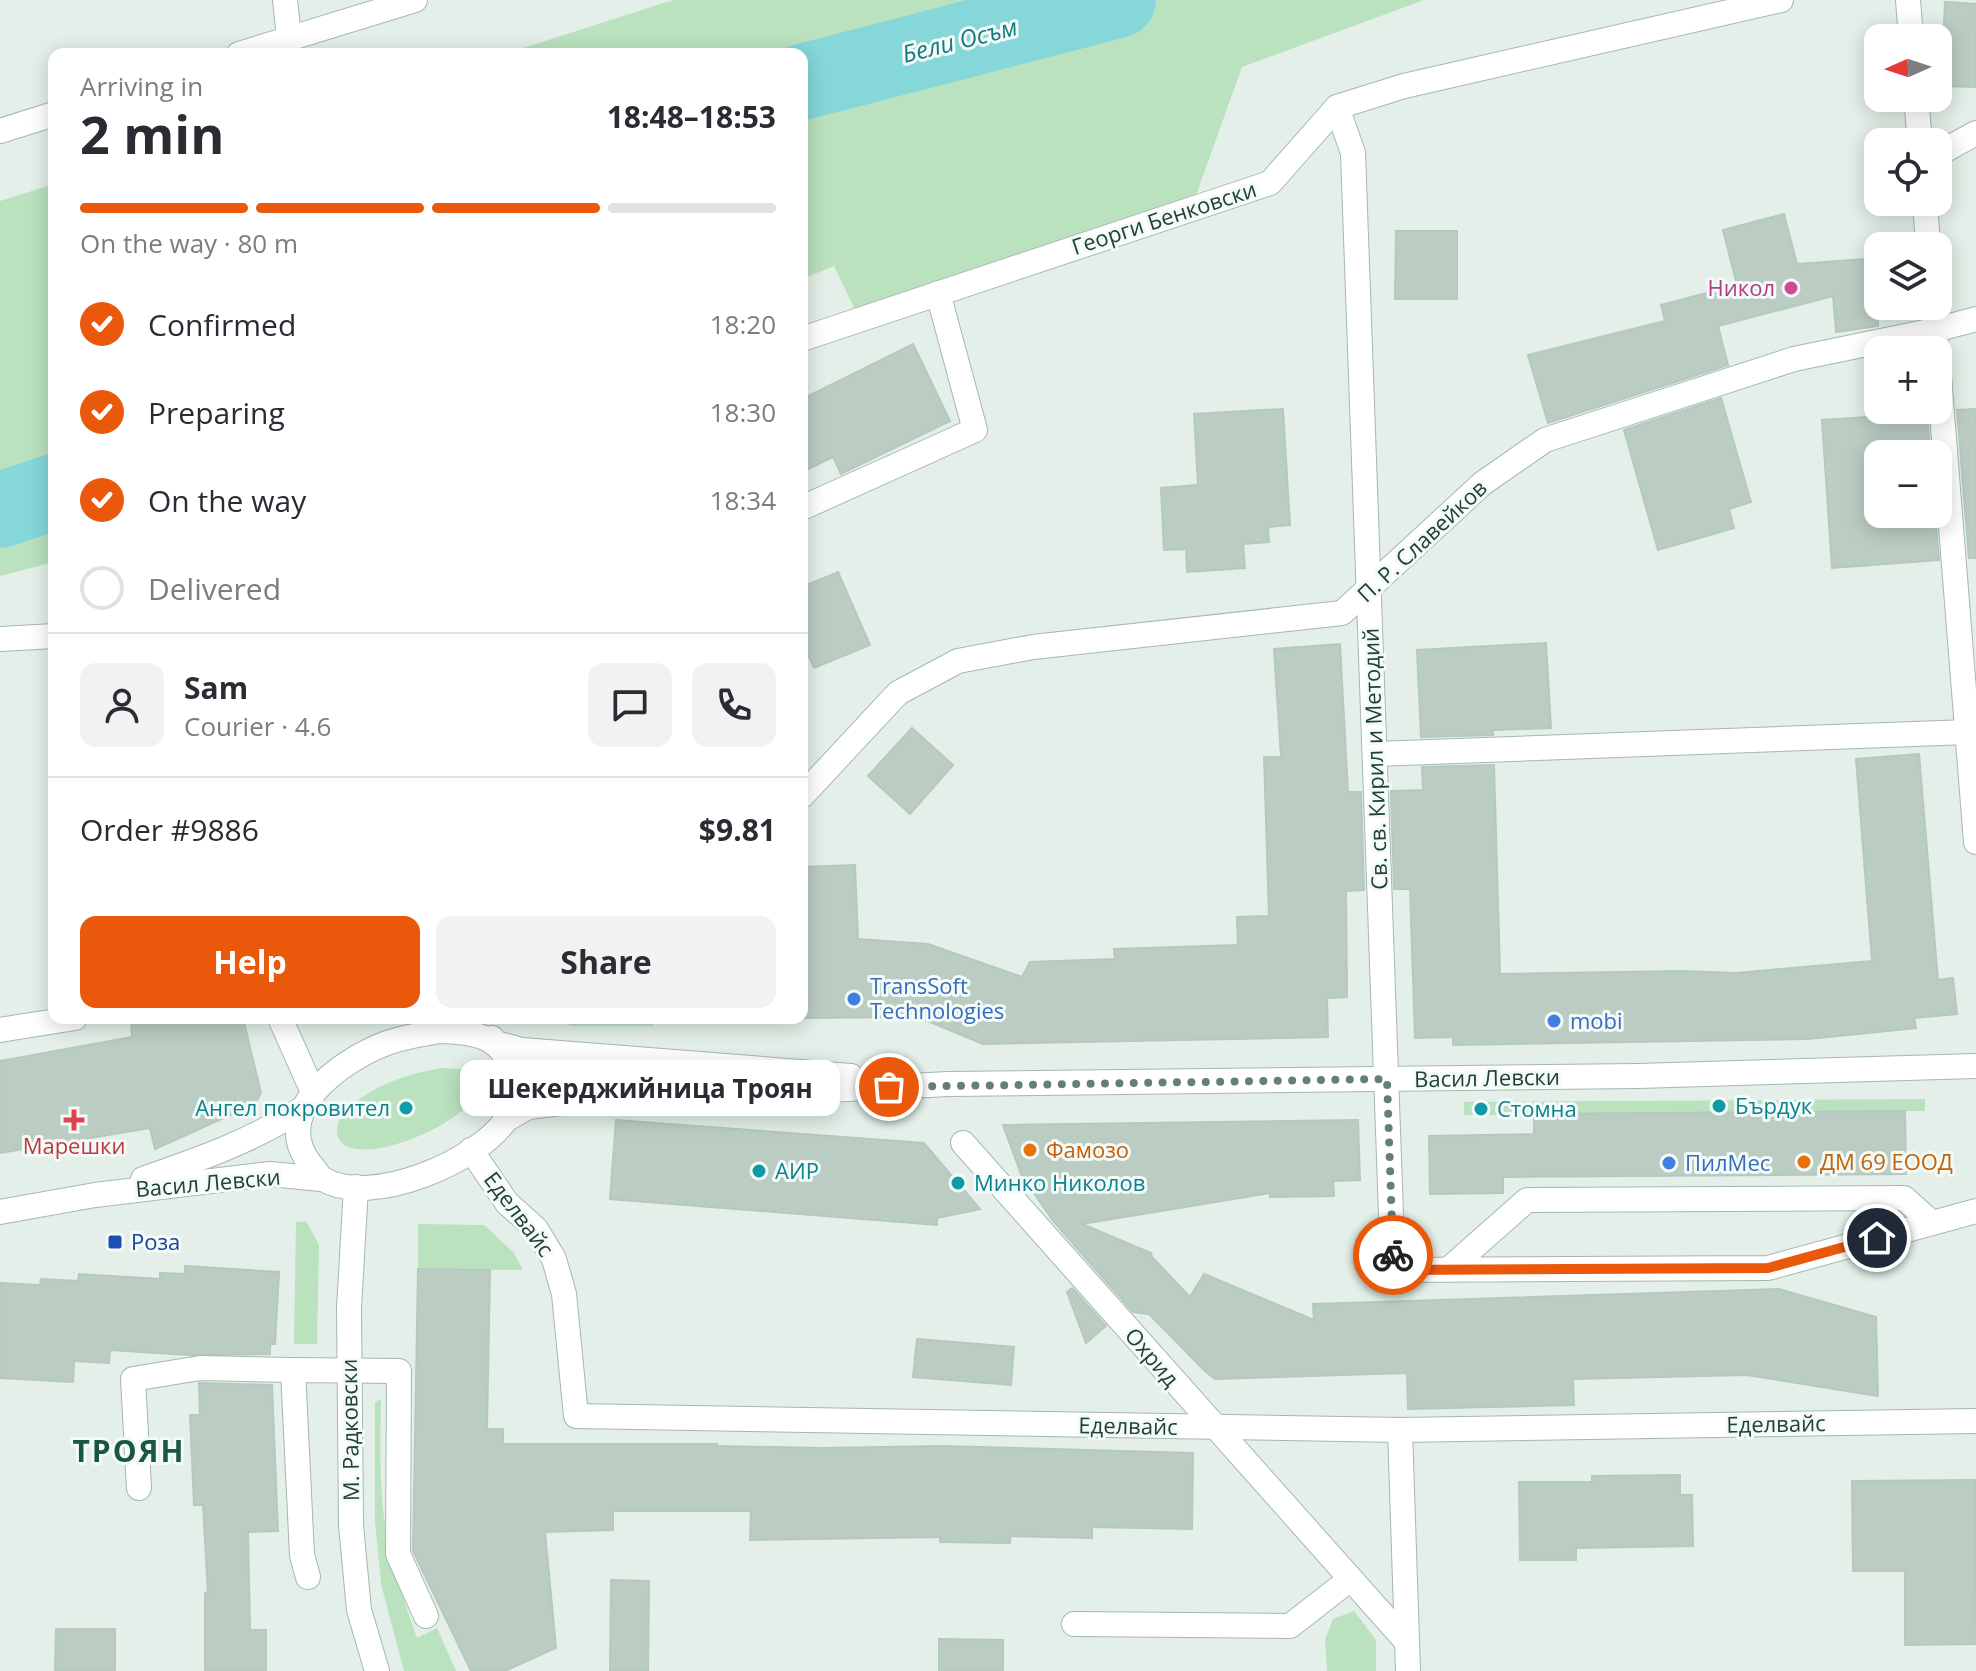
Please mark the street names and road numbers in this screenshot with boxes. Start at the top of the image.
street label: Георги Бенковски [1067,173,1260,261]
street label: П. Р. Славейков [1350,472,1493,608]
street label: Св. св. Кирил и Методий [1354,628,1394,890]
street label: Васил Левски [1414,1061,1560,1093]
street label: Васил Левски [134,1161,282,1203]
street label: Еделвайс [478,1165,562,1262]
street label: Охрид [1119,1321,1187,1392]
street label: М. Радковски [333,1359,365,1502]
street label: Еделвайс [1726,1407,1826,1439]
street label: Еделвайс [1078,1409,1178,1441]

